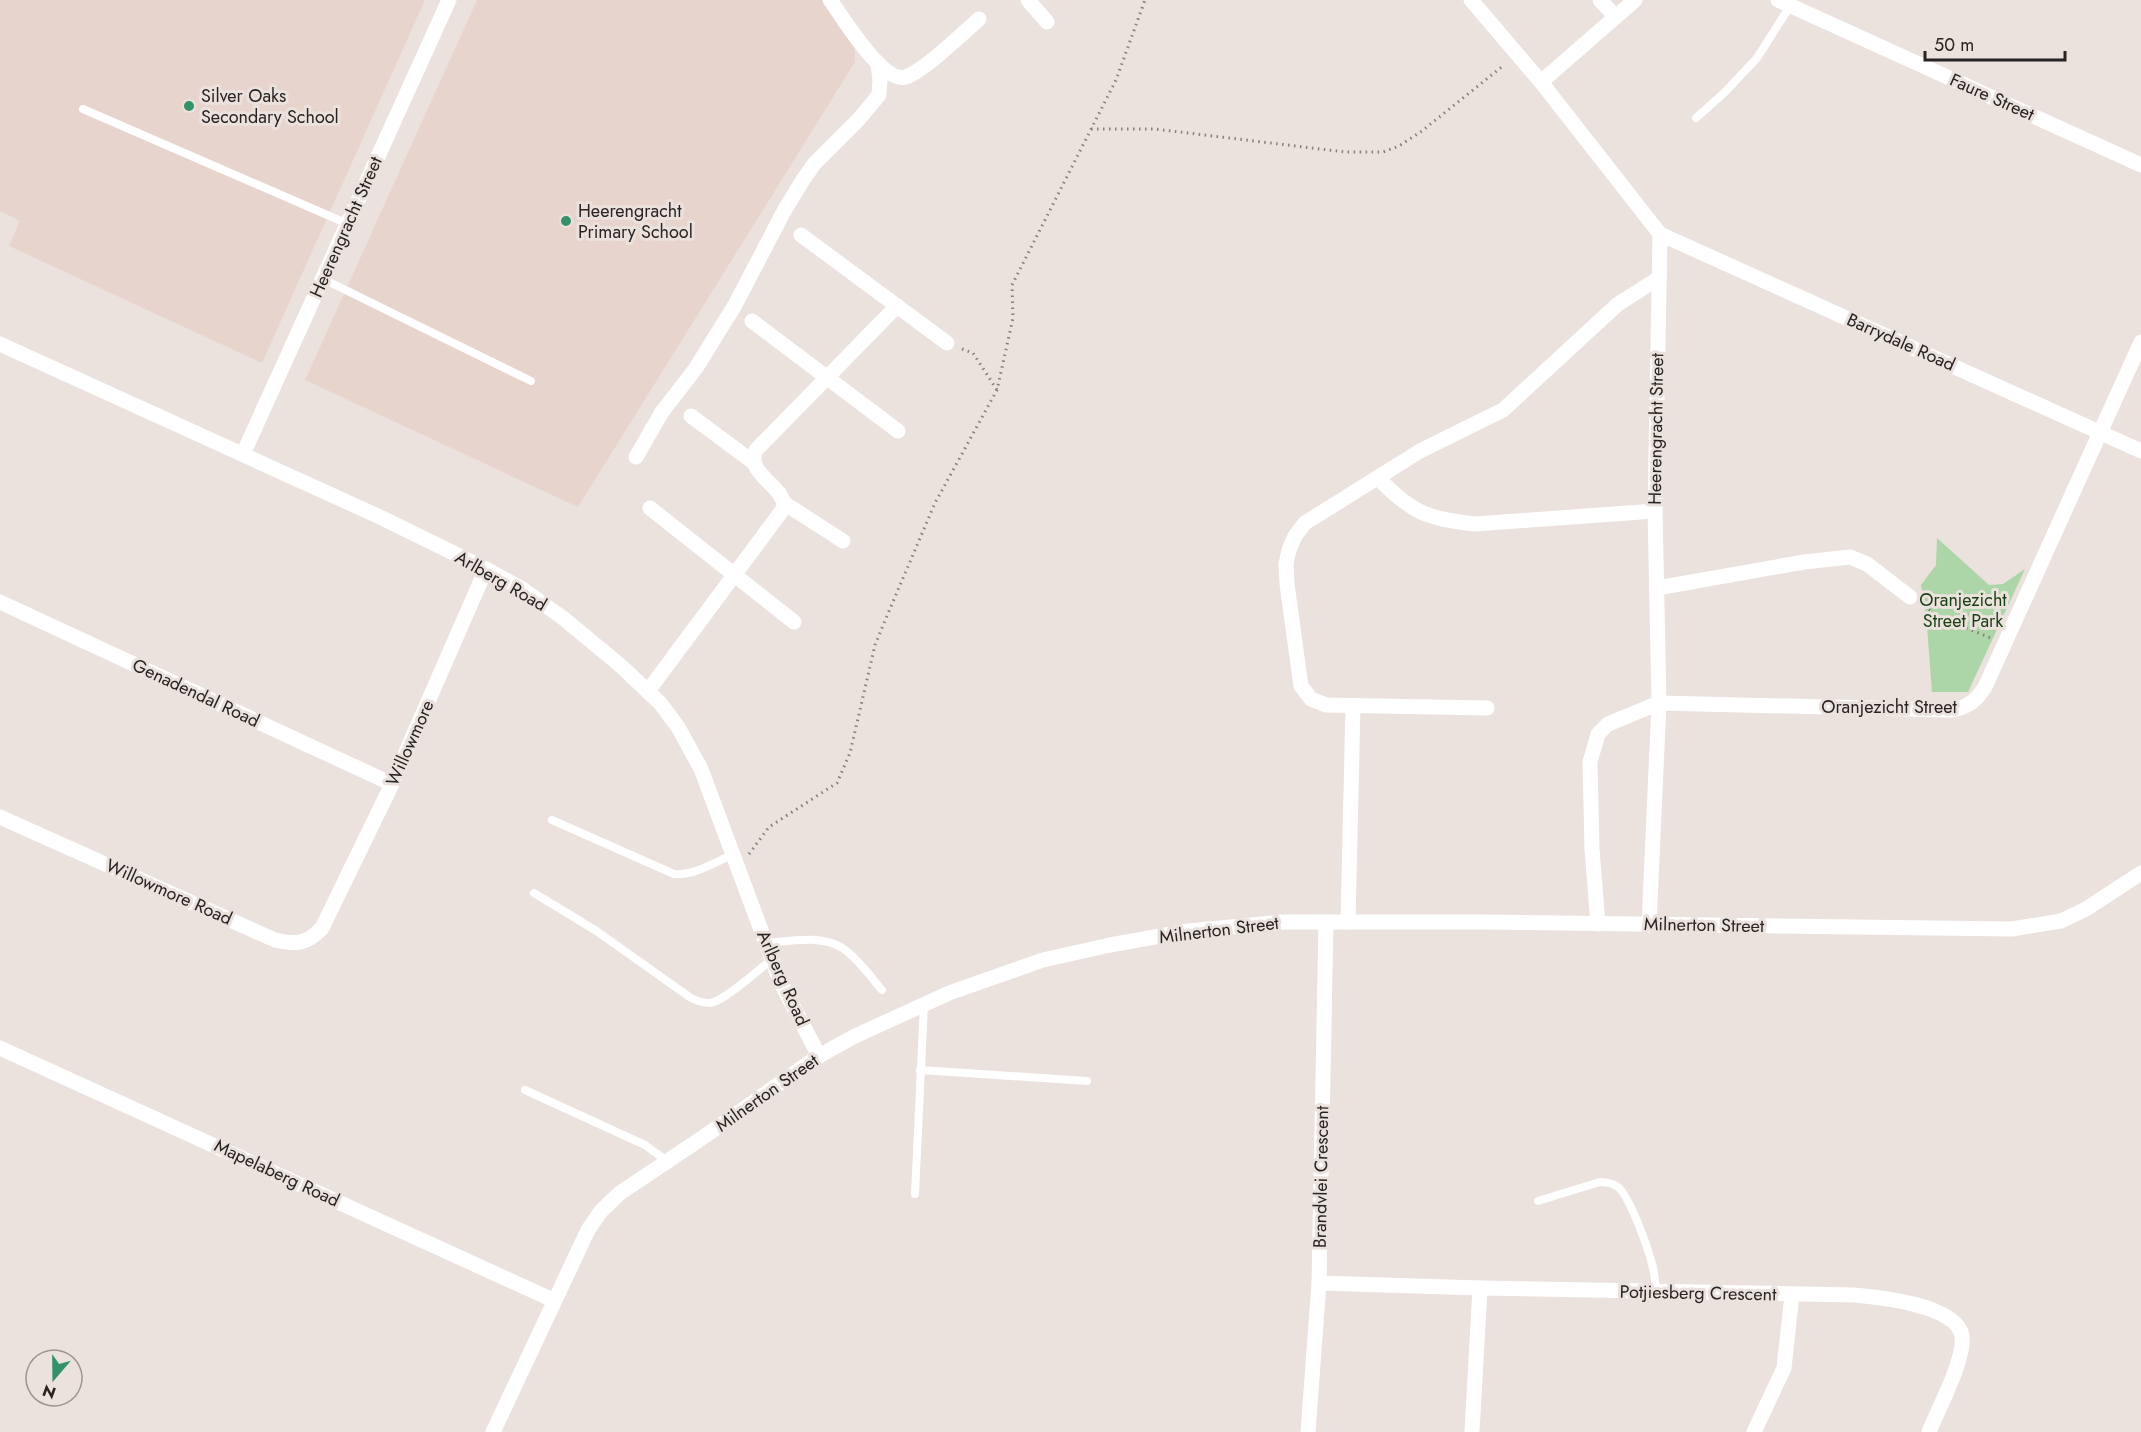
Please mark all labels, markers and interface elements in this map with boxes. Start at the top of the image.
scale bar [1925,24,2064,62]
text: 50 m [1934,32,1974,58]
street label: Faure Street [1946,67,2039,127]
place label: Silver Oaks Secondary School [201,83,339,130]
marker: Silver Oaks Secondary School [182,99,196,113]
street label: Heerengracht Street [303,152,389,302]
place label: Heerengracht Primary School [578,198,693,245]
marker: Heerengracht Primary School [559,214,573,228]
street label: Barrydale Road [1843,307,1959,377]
street label: Heerengracht Street [1642,352,1670,505]
street label: Arlberg Road [450,544,552,618]
park label: Oranjezicht Street Park [1919,587,2007,634]
street label: Genadendal Road [128,652,264,734]
street label: Oranjezicht Street [1821,694,1958,720]
street label: Willowmore [379,696,441,790]
street label: Willowmore Road [102,852,236,932]
street label: Milnerton Street [1158,910,1281,950]
street label: Milnerton Street [1644,911,1765,939]
street label: Arlberg Road [750,926,816,1030]
street label: Milnerton Street [710,1047,824,1138]
street label: Brandvlei Crescent [1307,1105,1335,1248]
street label: Mapelaberg Road [210,1133,344,1213]
street label: Potjiesberg Crescent [1619,1279,1777,1307]
north arrow [24,1348,84,1408]
text: N [39,1379,59,1405]

